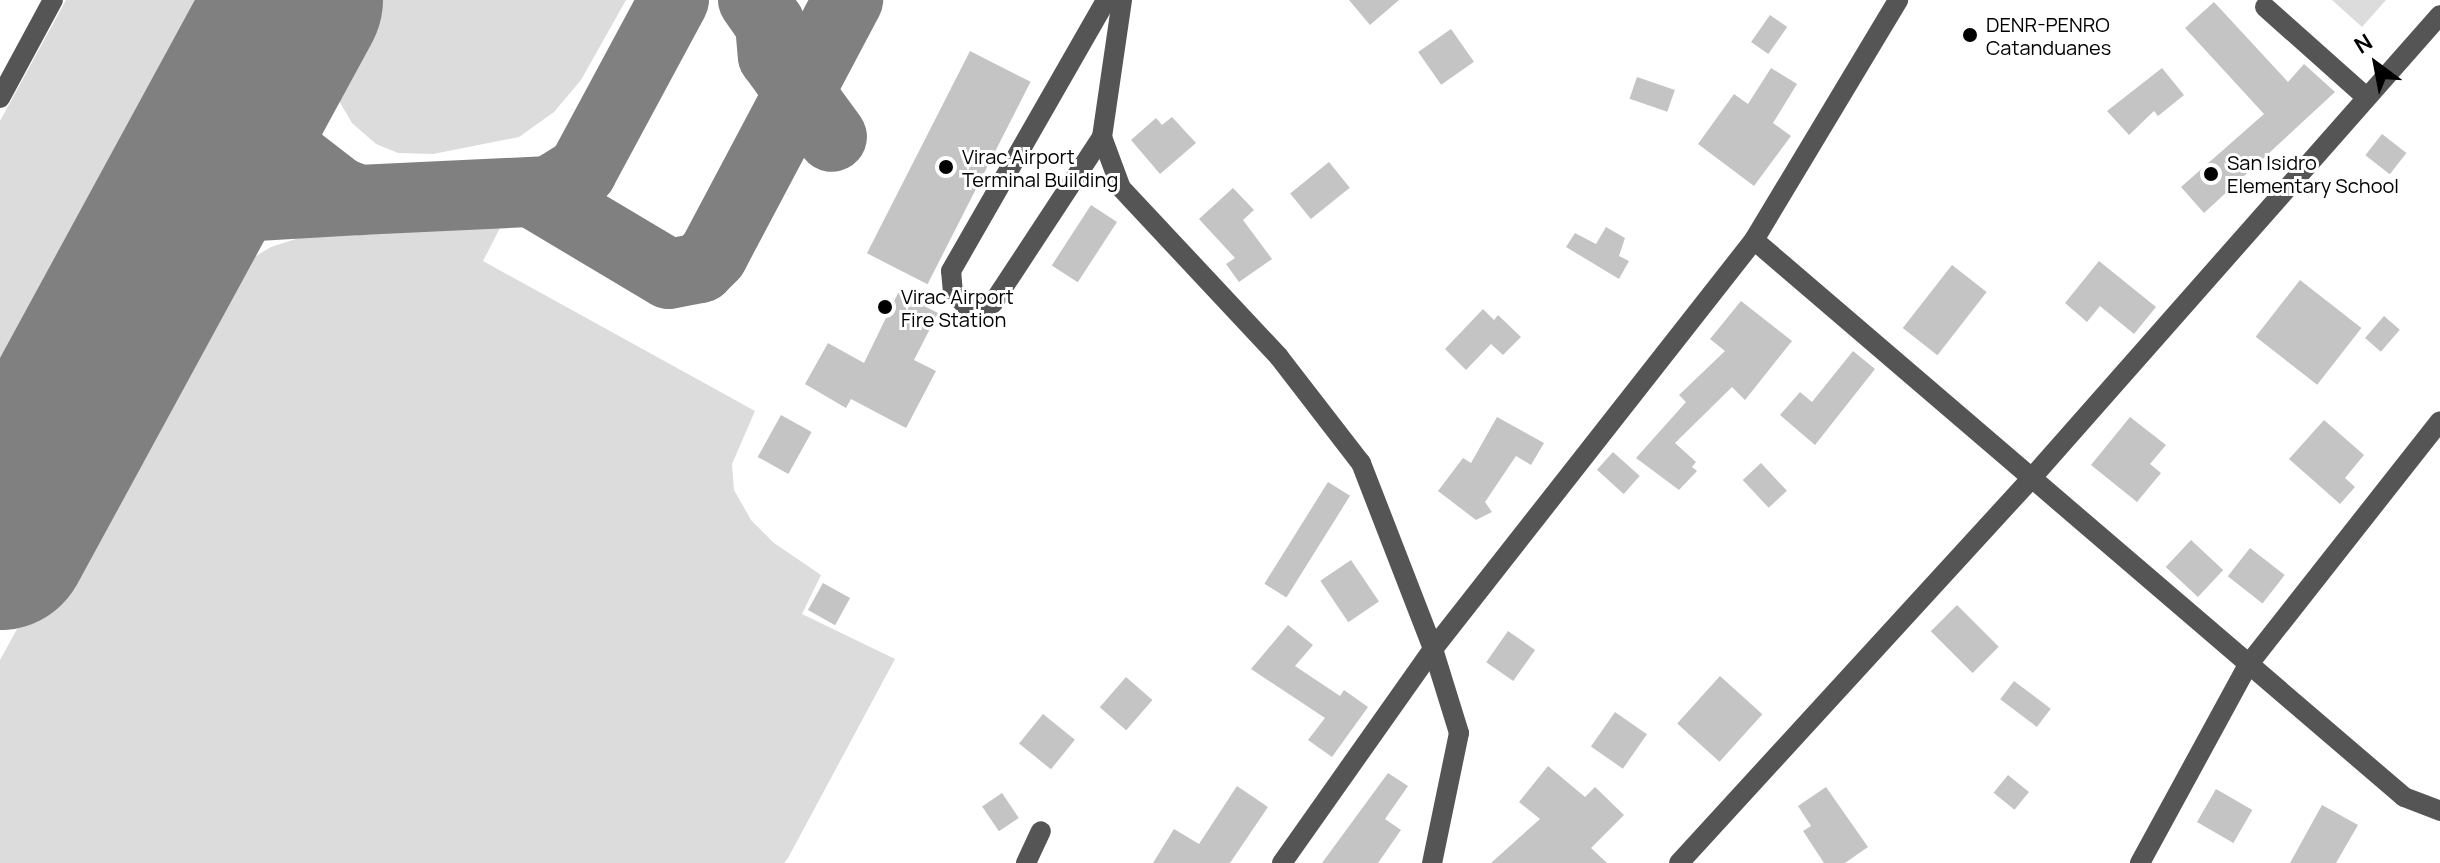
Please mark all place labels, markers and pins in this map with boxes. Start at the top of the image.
place label: DENR-PENRO Catanduanes [1986,12,2111,59]
marker: DENR-PENRO Catanduanes [1961,26,1979,44]
place label: Virac Airport Terminal Building [962,144,1118,191]
place label: San Isidro Elementary School [2227,150,2399,197]
marker: Virac Airport Terminal Building [937,158,955,176]
marker: San Isidro Elementary School [2202,165,2220,183]
place label: Virac Airport Fire Station [901,284,1014,331]
marker: Virac Airport Fire Station [876,298,894,316]

